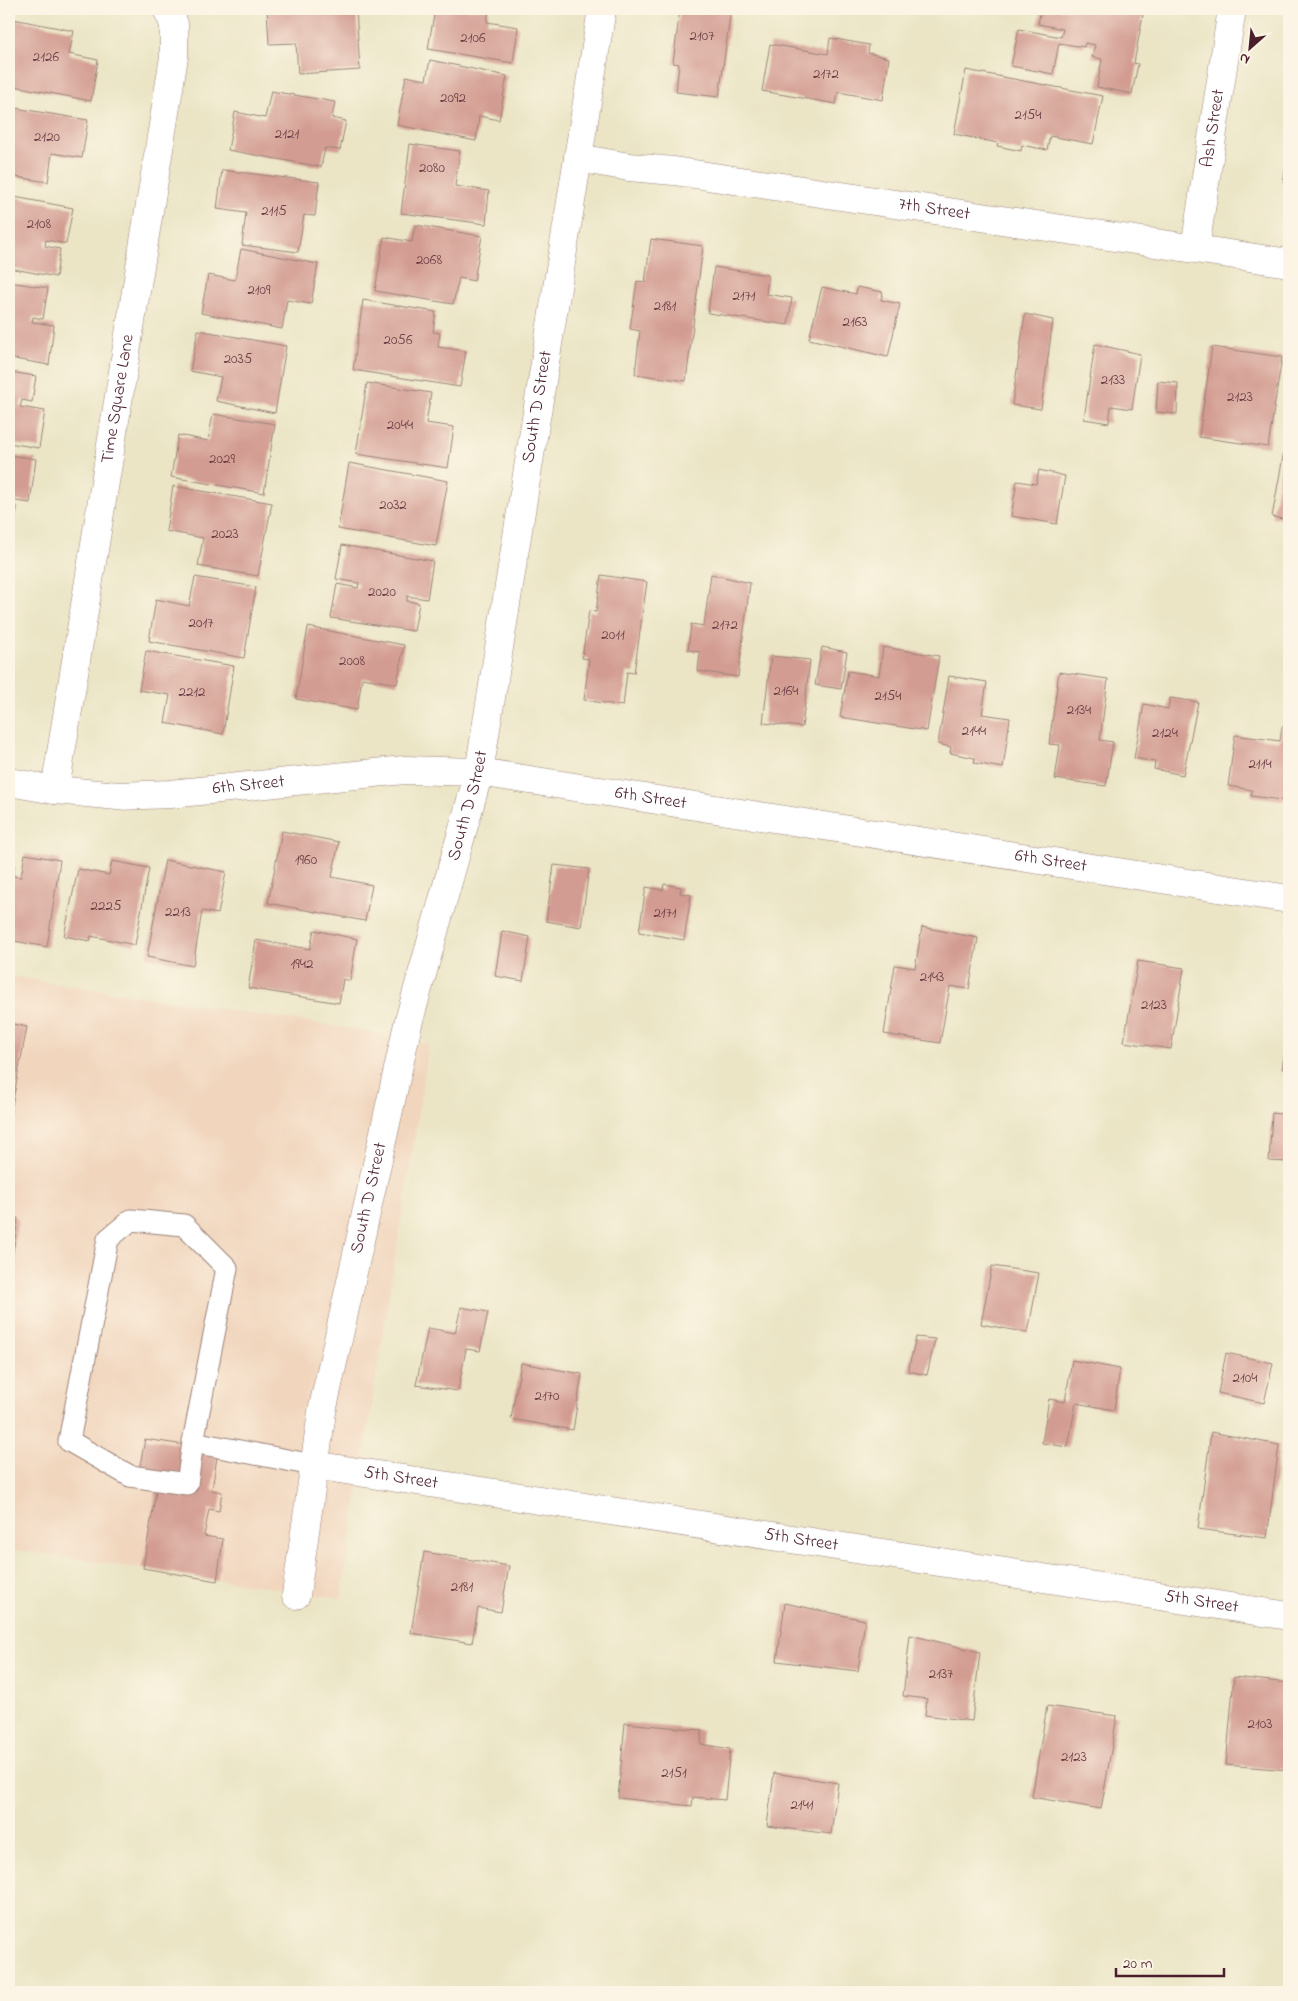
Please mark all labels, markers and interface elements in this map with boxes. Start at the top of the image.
north arrow [1226,22,1276,72]
house number: 2107 [690,25,714,47]
house number: 2106 [460,27,486,49]
house number: 2126 [33,46,60,68]
text: N [1236,47,1254,70]
house number: 2172 [813,63,839,85]
house number: 2092 [440,87,466,109]
street label: Ash Street [1195,88,1232,169]
house number: 2154 [1015,104,1042,126]
house number: 2121 [275,123,299,145]
house number: 2120 [34,126,61,148]
house number: 2080 [419,157,446,179]
street label: 7th Street [897,192,972,228]
house number: 2115 [261,200,287,222]
house number: 2108 [27,213,52,235]
house number: 2068 [416,249,442,271]
house number: 2109 [247,279,271,301]
house number: 2171 [732,285,756,307]
house number: 2181 [654,295,677,317]
house number: 2163 [842,311,868,333]
house number: 2056 [383,329,413,351]
street label: Time Square Lane [95,332,142,466]
house number: 2035 [224,348,253,370]
street label: South D Street [516,349,560,465]
house number: 2133 [1101,369,1125,391]
house number: 2123 [1227,386,1253,408]
house number: 2044 [387,414,413,436]
house number: 2029 [209,448,235,470]
house number: 2032 [379,494,407,516]
house number: 2023 [211,523,239,545]
house number: 2020 [368,581,396,603]
house number: 2017 [189,612,213,634]
house number: 2172 [712,614,738,636]
house number: 2011 [601,624,625,646]
house number: 2008 [339,650,365,672]
house number: 2164 [773,680,799,702]
house number: 2212 [178,681,206,703]
house number: 2154 [875,685,902,707]
house number: 2134 [1067,699,1091,721]
house number: 2144 [962,720,986,742]
house number: 2124 [1152,722,1178,744]
street label: South D Street [442,749,495,864]
house number: 2114 [1248,753,1272,775]
street label: 6th Street [211,769,286,803]
street label: 6th Street [613,780,688,817]
street label: 6th Street [1013,843,1089,880]
house number: 1960 [295,849,318,871]
house number: 2225 [91,895,122,917]
house number: 2213 [165,901,191,923]
house number: 2171 [653,902,677,924]
house number: 1942 [291,953,314,975]
house number: 2143 [920,966,944,988]
house number: 2123 [1141,994,1167,1016]
street label: South D Street [344,1140,394,1256]
house number: 2104 [1233,1367,1257,1389]
house number: 2170 [535,1385,560,1407]
street label: 5th Street [362,1460,440,1497]
street label: 5th Street [762,1522,840,1559]
house number: 2181 [451,1576,474,1598]
street label: 5th Street [1162,1584,1240,1621]
house number: 2137 [929,1663,953,1685]
house number: 2103 [1248,1713,1272,1735]
house number: 2123 [1061,1746,1087,1768]
house number: 2151 [661,1762,687,1784]
house number: 2141 [790,1794,814,1816]
scale bar [1116,1946,1223,1978]
text: 20 m [1123,1953,1153,1975]

